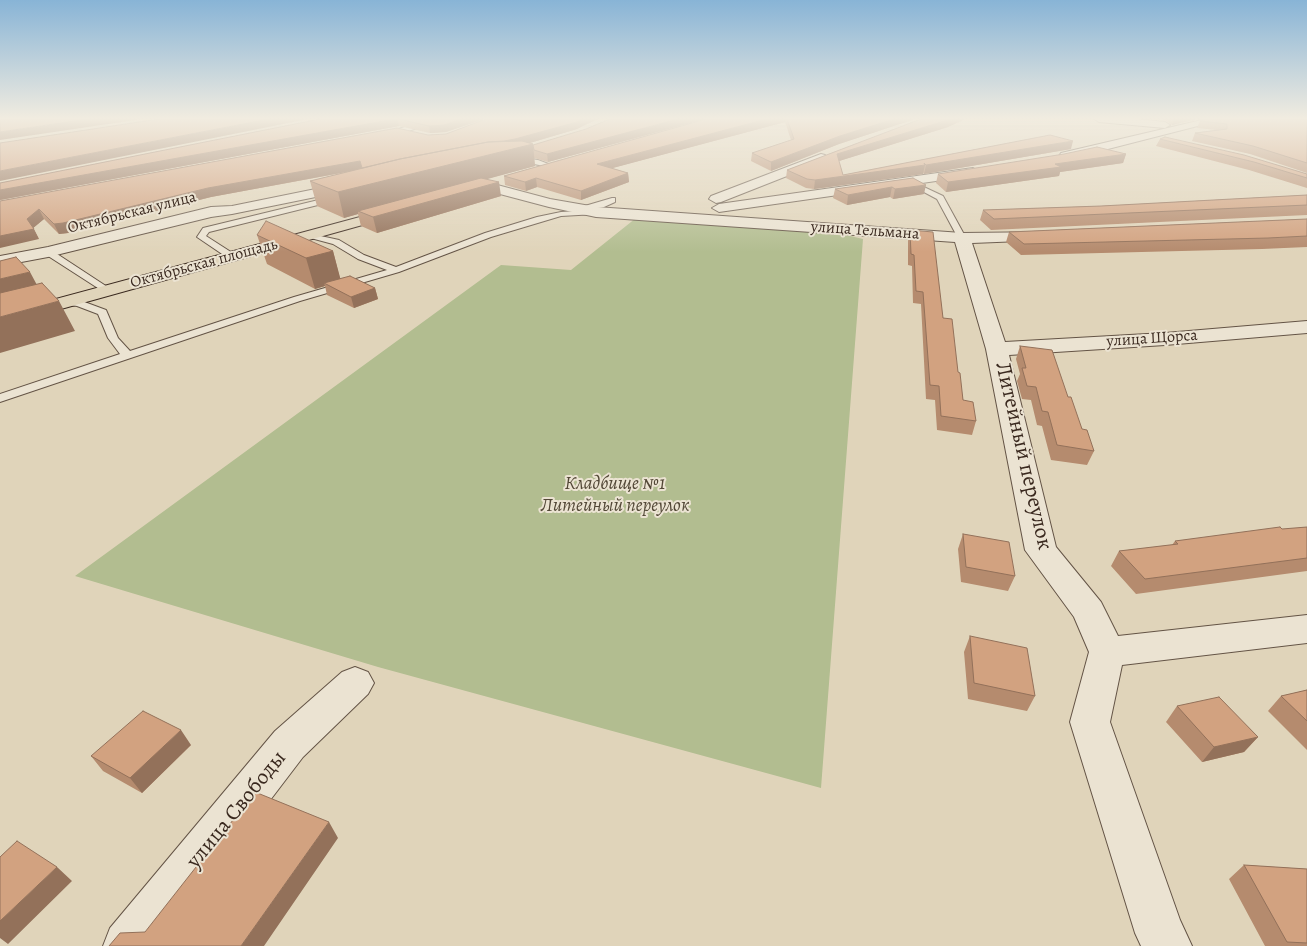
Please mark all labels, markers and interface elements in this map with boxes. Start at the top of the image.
street label: Октябрьская улица [66,188,198,238]
street label: улица Тельмана [810,218,920,244]
street label: Октябрьская площадь [128,235,280,293]
street label: улица Щорса [1106,326,1198,352]
street label: Литейный переулок [989,359,1057,553]
park label: Кладбище №1 Литейный переулок [541,473,689,517]
street label: улица Свободы [182,746,292,874]

